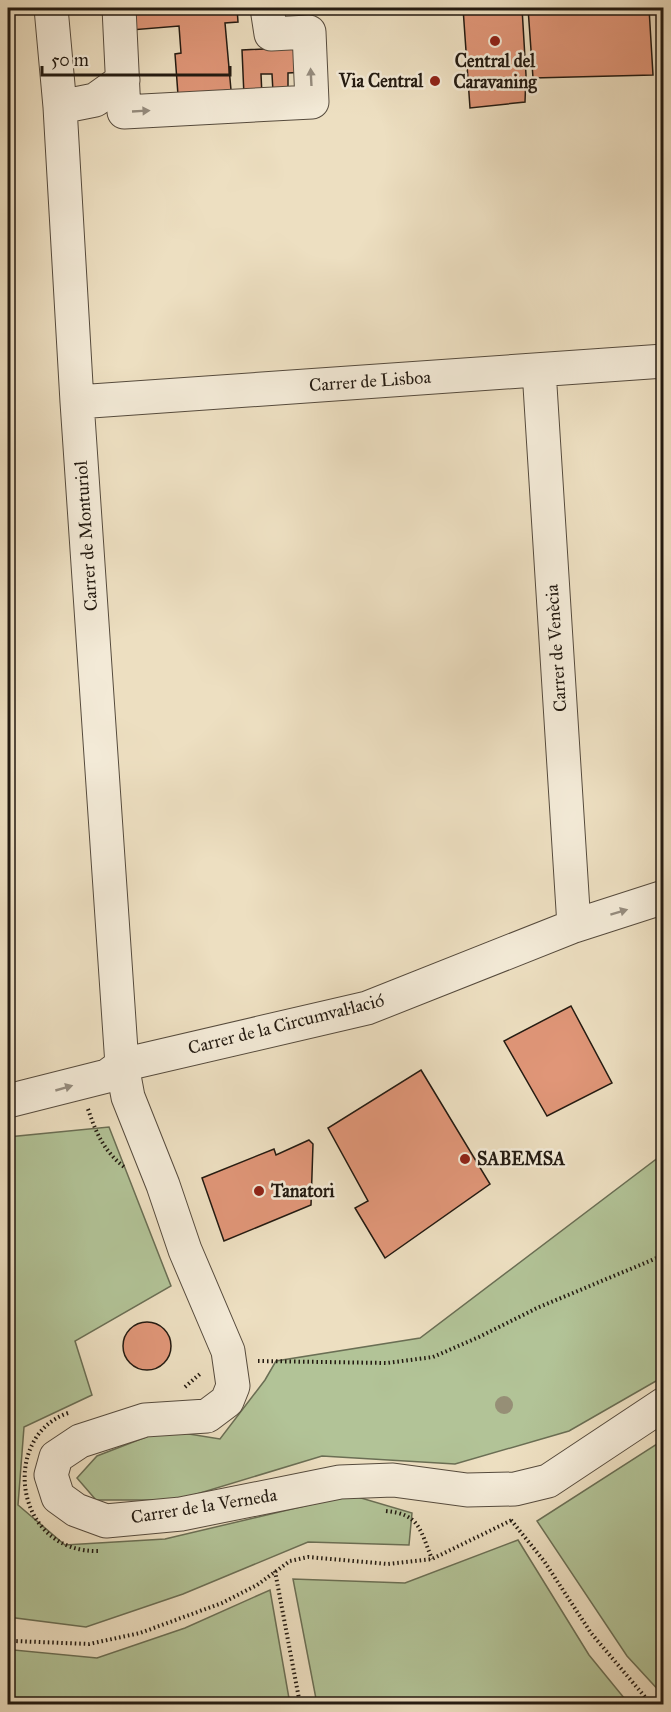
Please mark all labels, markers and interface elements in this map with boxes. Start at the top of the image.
marker: Central del Caravaning [488,34,502,48]
scale bar [42,39,230,77]
text: 50 m [51,49,89,71]
place label: Central del Caravaning [453,50,537,94]
one-way arrow [306,68,315,87]
place label: Via Central [338,70,424,92]
marker: Via Central [428,74,442,88]
one-way arrow [132,106,151,115]
street label: Carrer de Lisboa [308,366,432,396]
street label: Carrer de Monturiol [70,460,102,612]
street label: Carrer de Venècia [541,583,571,713]
one-way arrow [610,907,628,916]
street label: Carrer de la Circumval·lació [186,989,386,1059]
one-way arrow [56,1083,74,1092]
place label: SABEMSA [477,1148,566,1170]
marker: SABEMSA [458,1152,472,1166]
place label: Tanatori [270,1180,335,1202]
marker: Tanatori [252,1184,266,1198]
street label: Carrer de la Verneda [129,1484,279,1528]

